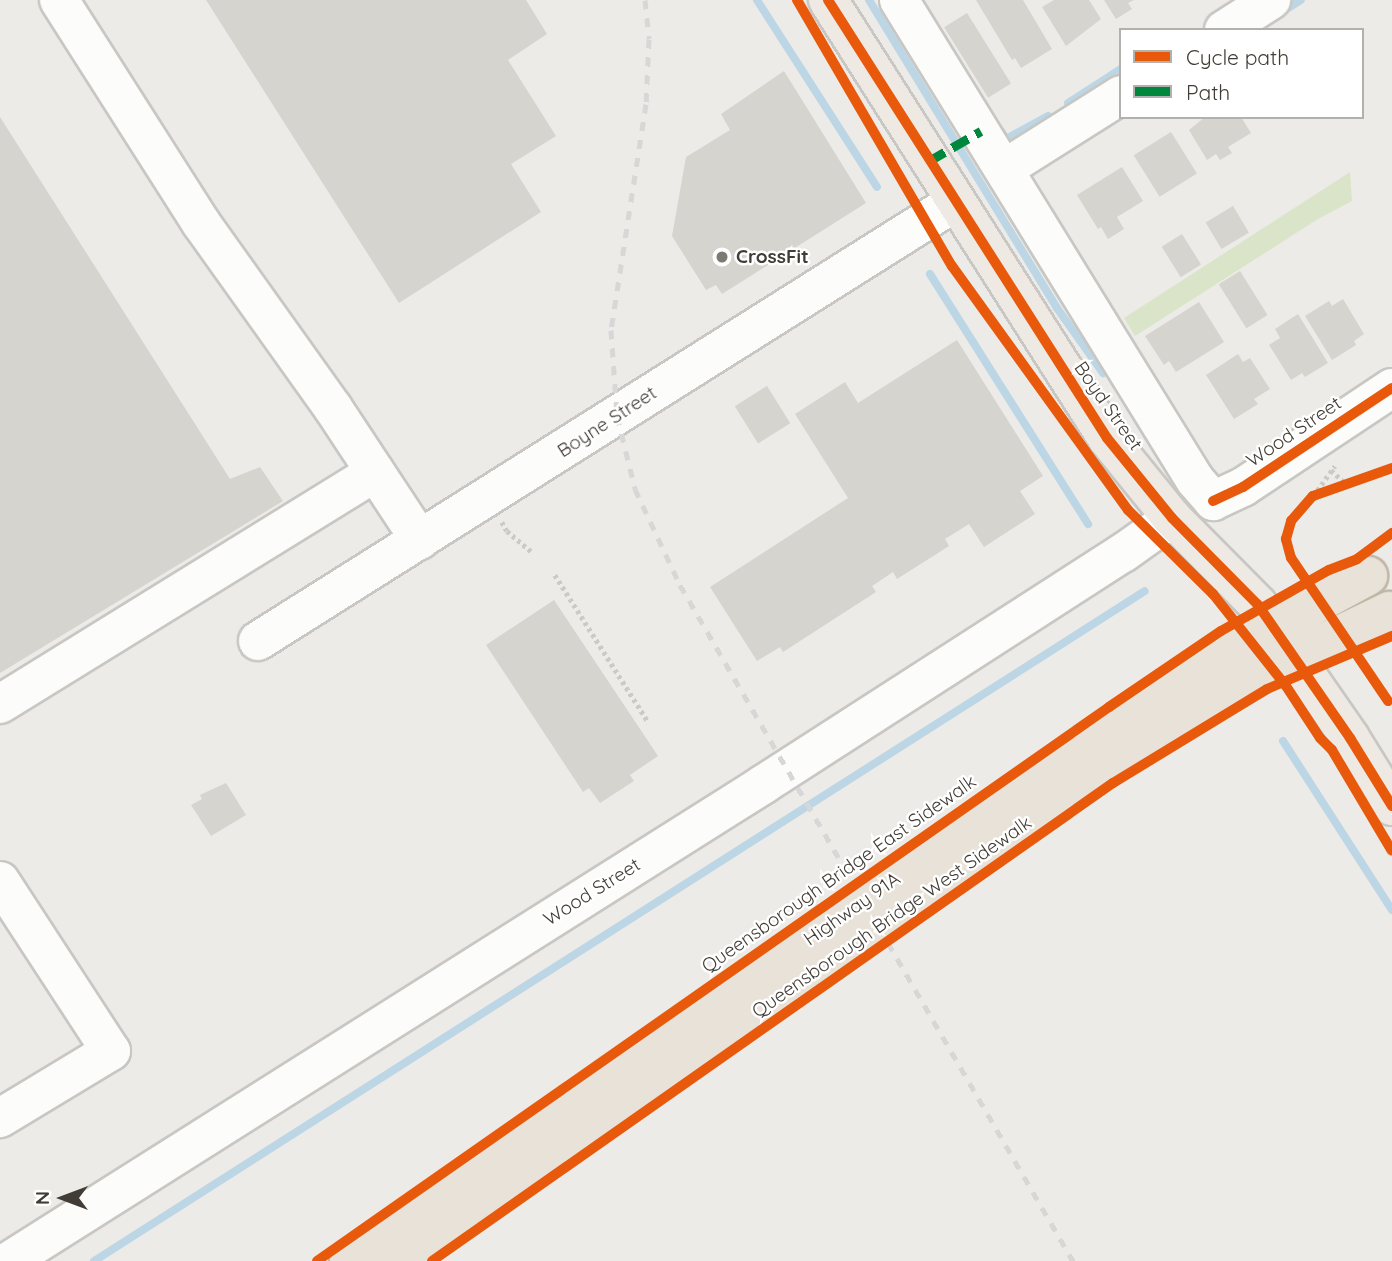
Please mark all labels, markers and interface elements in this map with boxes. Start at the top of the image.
legend [1119,28,1364,119]
text: Cycle path [1186,44,1289,70]
text: Path [1186,79,1230,105]
place label: CrossFit [736,246,809,268]
marker: CrossFit [714,249,730,265]
street label: Boyd Street [1069,357,1147,455]
street label: Boyne Street [553,382,661,462]
street label: Wood Street [1242,392,1346,472]
street label: Queensborough Bridge East Sidewalk [697,770,981,978]
street label: Queensborough Bridge West Sidewalk [748,811,1036,1023]
street label: Wood Street [539,853,645,931]
street label: Highway 91A [799,867,905,951]
north arrow [28,1163,98,1233]
text: N [30,1191,54,1205]

